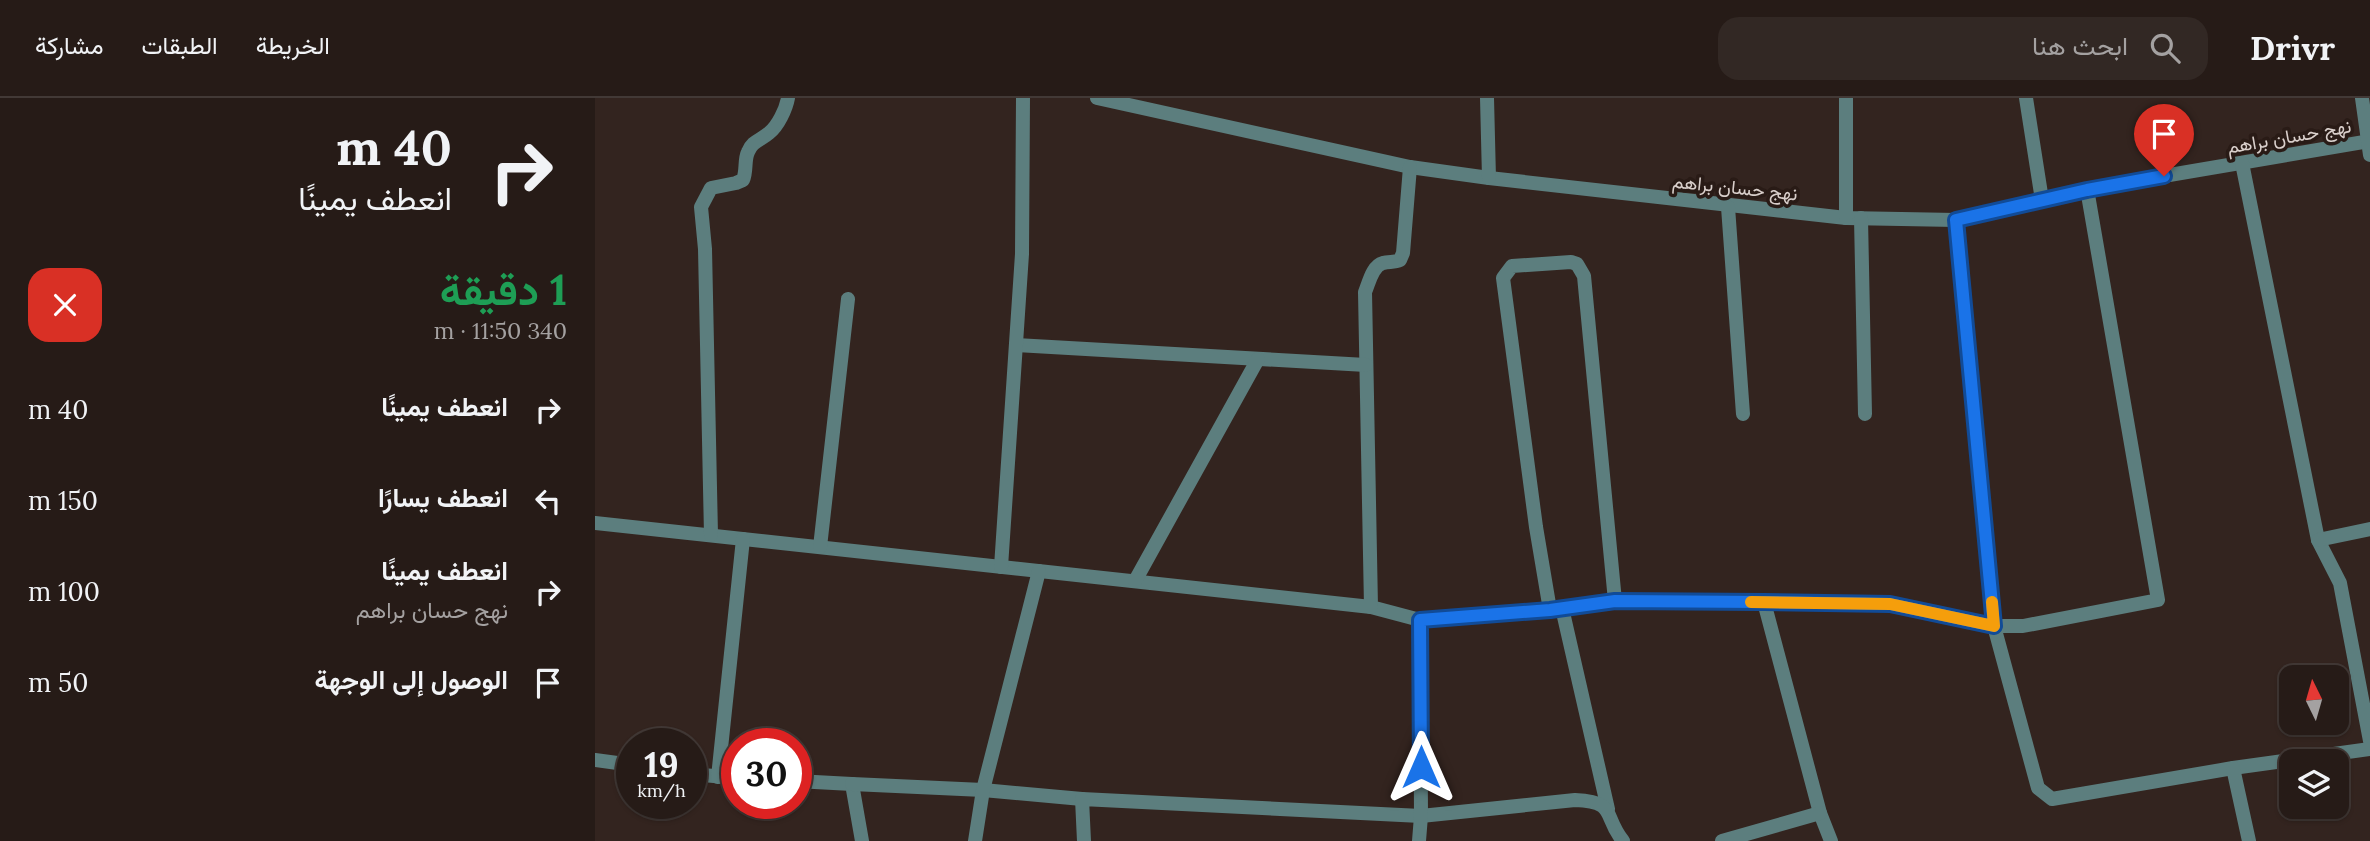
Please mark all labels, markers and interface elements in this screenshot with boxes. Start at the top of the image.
search box [1718,17,2208,80]
text: Drivr [2250,27,2335,69]
text: ابحث هنا [2032,29,2128,62]
icon: search [2146,29,2184,67]
text: مشاركة [35,30,103,61]
text: الطبقات [141,30,218,61]
text: الخريطة [256,30,330,61]
pin [2134,104,2194,176]
street label: نهج حسان براهم [2225,113,2353,161]
icon: arrive [2145,115,2183,153]
text: 40 m [336,116,452,178]
icon: right [476,126,567,217]
street label: نهج حسان براهم [1671,168,1799,208]
text: انعطف يمينًا [298,178,452,219]
text: 1 دقيقة [440,263,567,317]
button: close [28,268,102,342]
text: 340 m · 11:50 [434,316,567,345]
text: انعطف يمينًا [381,390,508,423]
icon: right [529,391,567,429]
text: 40 m [28,393,88,426]
text: انعطف يسارًا [378,481,508,514]
icon: left [529,482,567,520]
text: 150 m [28,484,98,517]
text: انعطف يمينًا [381,554,508,587]
icon: right [529,573,567,611]
text: 100 m [28,575,100,608]
text: نهج حسان براهم [356,595,508,624]
text: الوصول إلى الوجهة [315,663,508,696]
icon: arrive [529,664,567,702]
north arrow [2279,665,2349,735]
map controls [2279,665,2349,819]
text: 50 m [28,666,88,699]
speed limit sign: 30 [721,728,812,819]
position arrow [1384,730,1458,804]
text: 19 [644,742,679,787]
button: layers [2279,749,2349,819]
text: km/h [637,779,686,802]

